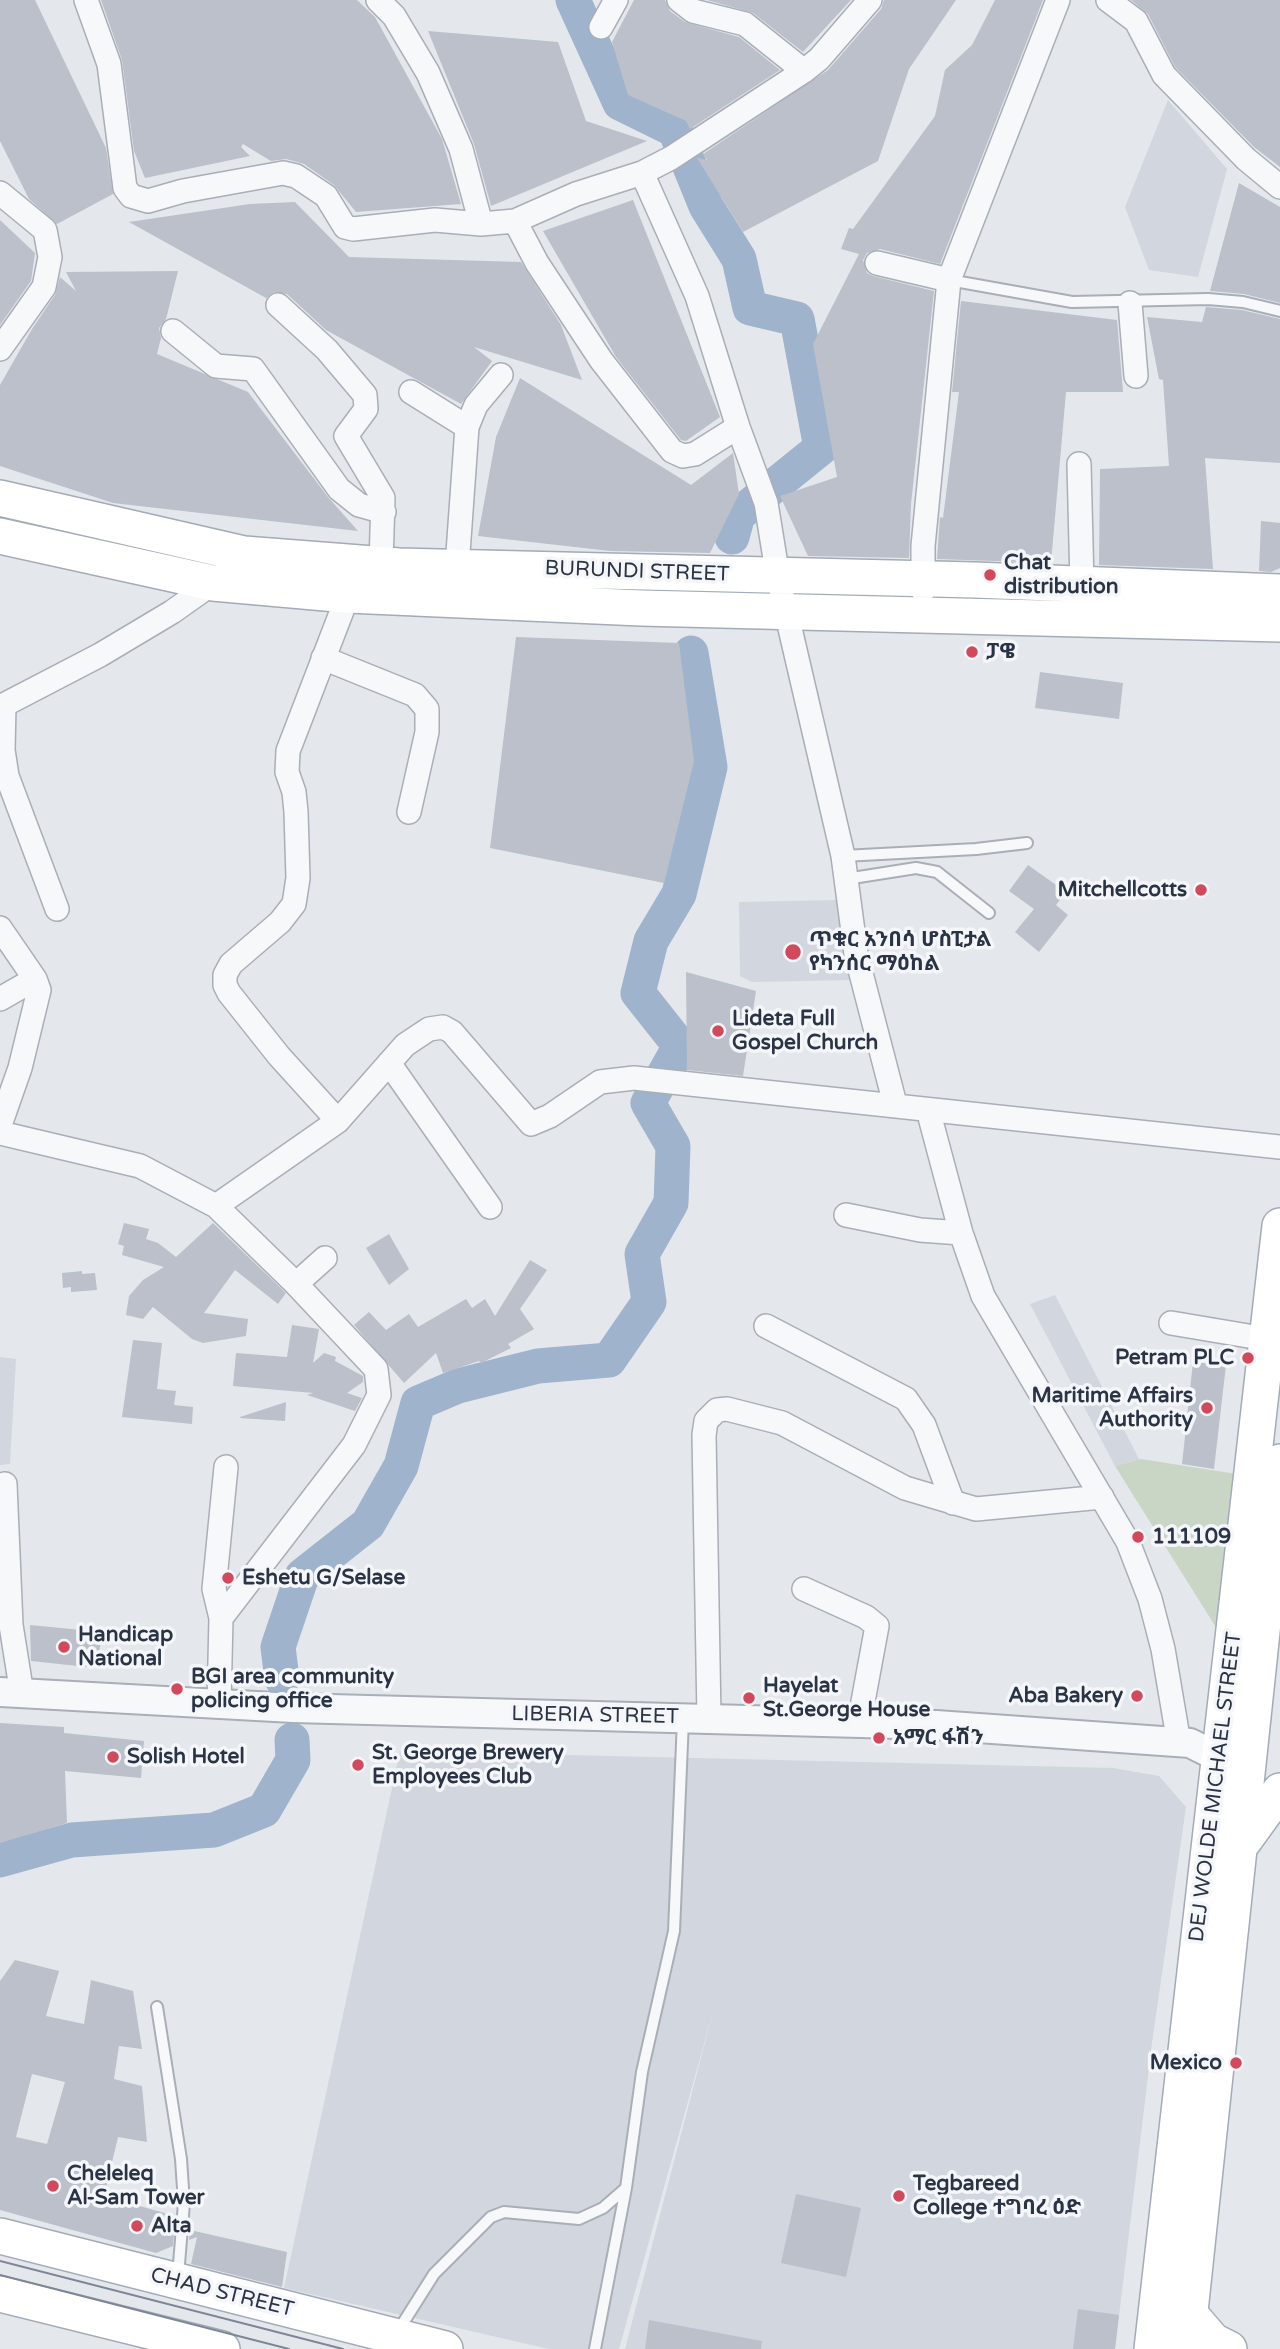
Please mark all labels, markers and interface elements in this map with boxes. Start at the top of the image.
place label: Chat distribution [1004,550,1119,600]
street label: BURUNDI STREET [544,556,730,588]
marker: Chat distribution [982,567,998,583]
place label: ፓዌ [986,639,1015,665]
marker: ፓዌ [964,644,980,660]
place label: Mitchellcotts [1058,877,1187,903]
marker: Mitchellcotts [1193,882,1209,898]
place label: ጥቁር አንበሳ ሆስፒታል የካንሰር ማዕከል [809,927,991,977]
marker: ጥቁር አንበሳ ሆስፒታል የካንሰር ማዕከል [783,942,803,962]
place label: Lideta Full Gospel Church [732,1006,878,1056]
marker: Lideta Full Gospel Church [710,1023,726,1039]
place label: Petram PLC [1115,1345,1234,1371]
marker: Petram PLC [1240,1350,1256,1366]
place label: Maritime Affairs Authority [1031,1383,1193,1433]
marker: Maritime Affairs Authority [1199,1400,1215,1416]
place label: 111109 [1152,1524,1231,1550]
marker: 111109 [1130,1529,1146,1545]
place label: Eshetu G/Selase [242,1565,405,1591]
marker: Eshetu G/Selase [220,1570,236,1586]
place label: Handicap National [78,1622,173,1672]
street label: DEJ WOLDE MICHAEL STREET [1184,1631,1248,1943]
marker: Handicap National [56,1639,72,1655]
place label: BGI area community policing office [191,1664,394,1714]
place label: Hayelat St.George House [763,1673,930,1723]
marker: BGI area community policing office [169,1681,185,1697]
place label: Aba Bakery [1008,1683,1123,1709]
marker: Aba Bakery [1129,1688,1145,1704]
marker: Hayelat St.George House [741,1690,757,1706]
street label: LIBERIA STREET [511,1702,679,1730]
place label: አማር ፋሽን [893,1725,984,1751]
marker: አማር ፋሽን [871,1730,887,1746]
place label: St. George Brewery Employees Club [372,1740,564,1790]
place label: Solish Hotel [127,1744,245,1770]
marker: Solish Hotel [105,1749,121,1765]
marker: St. George Brewery Employees Club [350,1757,366,1773]
place label: Mexico [1150,2050,1222,2076]
marker: Mexico [1228,2055,1244,2071]
place label: Cheleleq Al-Sam Tower [67,2161,205,2211]
place label: Tegbareed College ተግባረ ዕድ [913,2171,1081,2221]
marker: Cheleleq Al-Sam Tower [45,2178,61,2194]
marker: Tegbareed College ተግባረ ዕድ [891,2188,907,2204]
place label: Alta [151,2213,192,2239]
marker: Alta [129,2218,145,2234]
street label: CHAD STREET [148,2263,296,2323]

